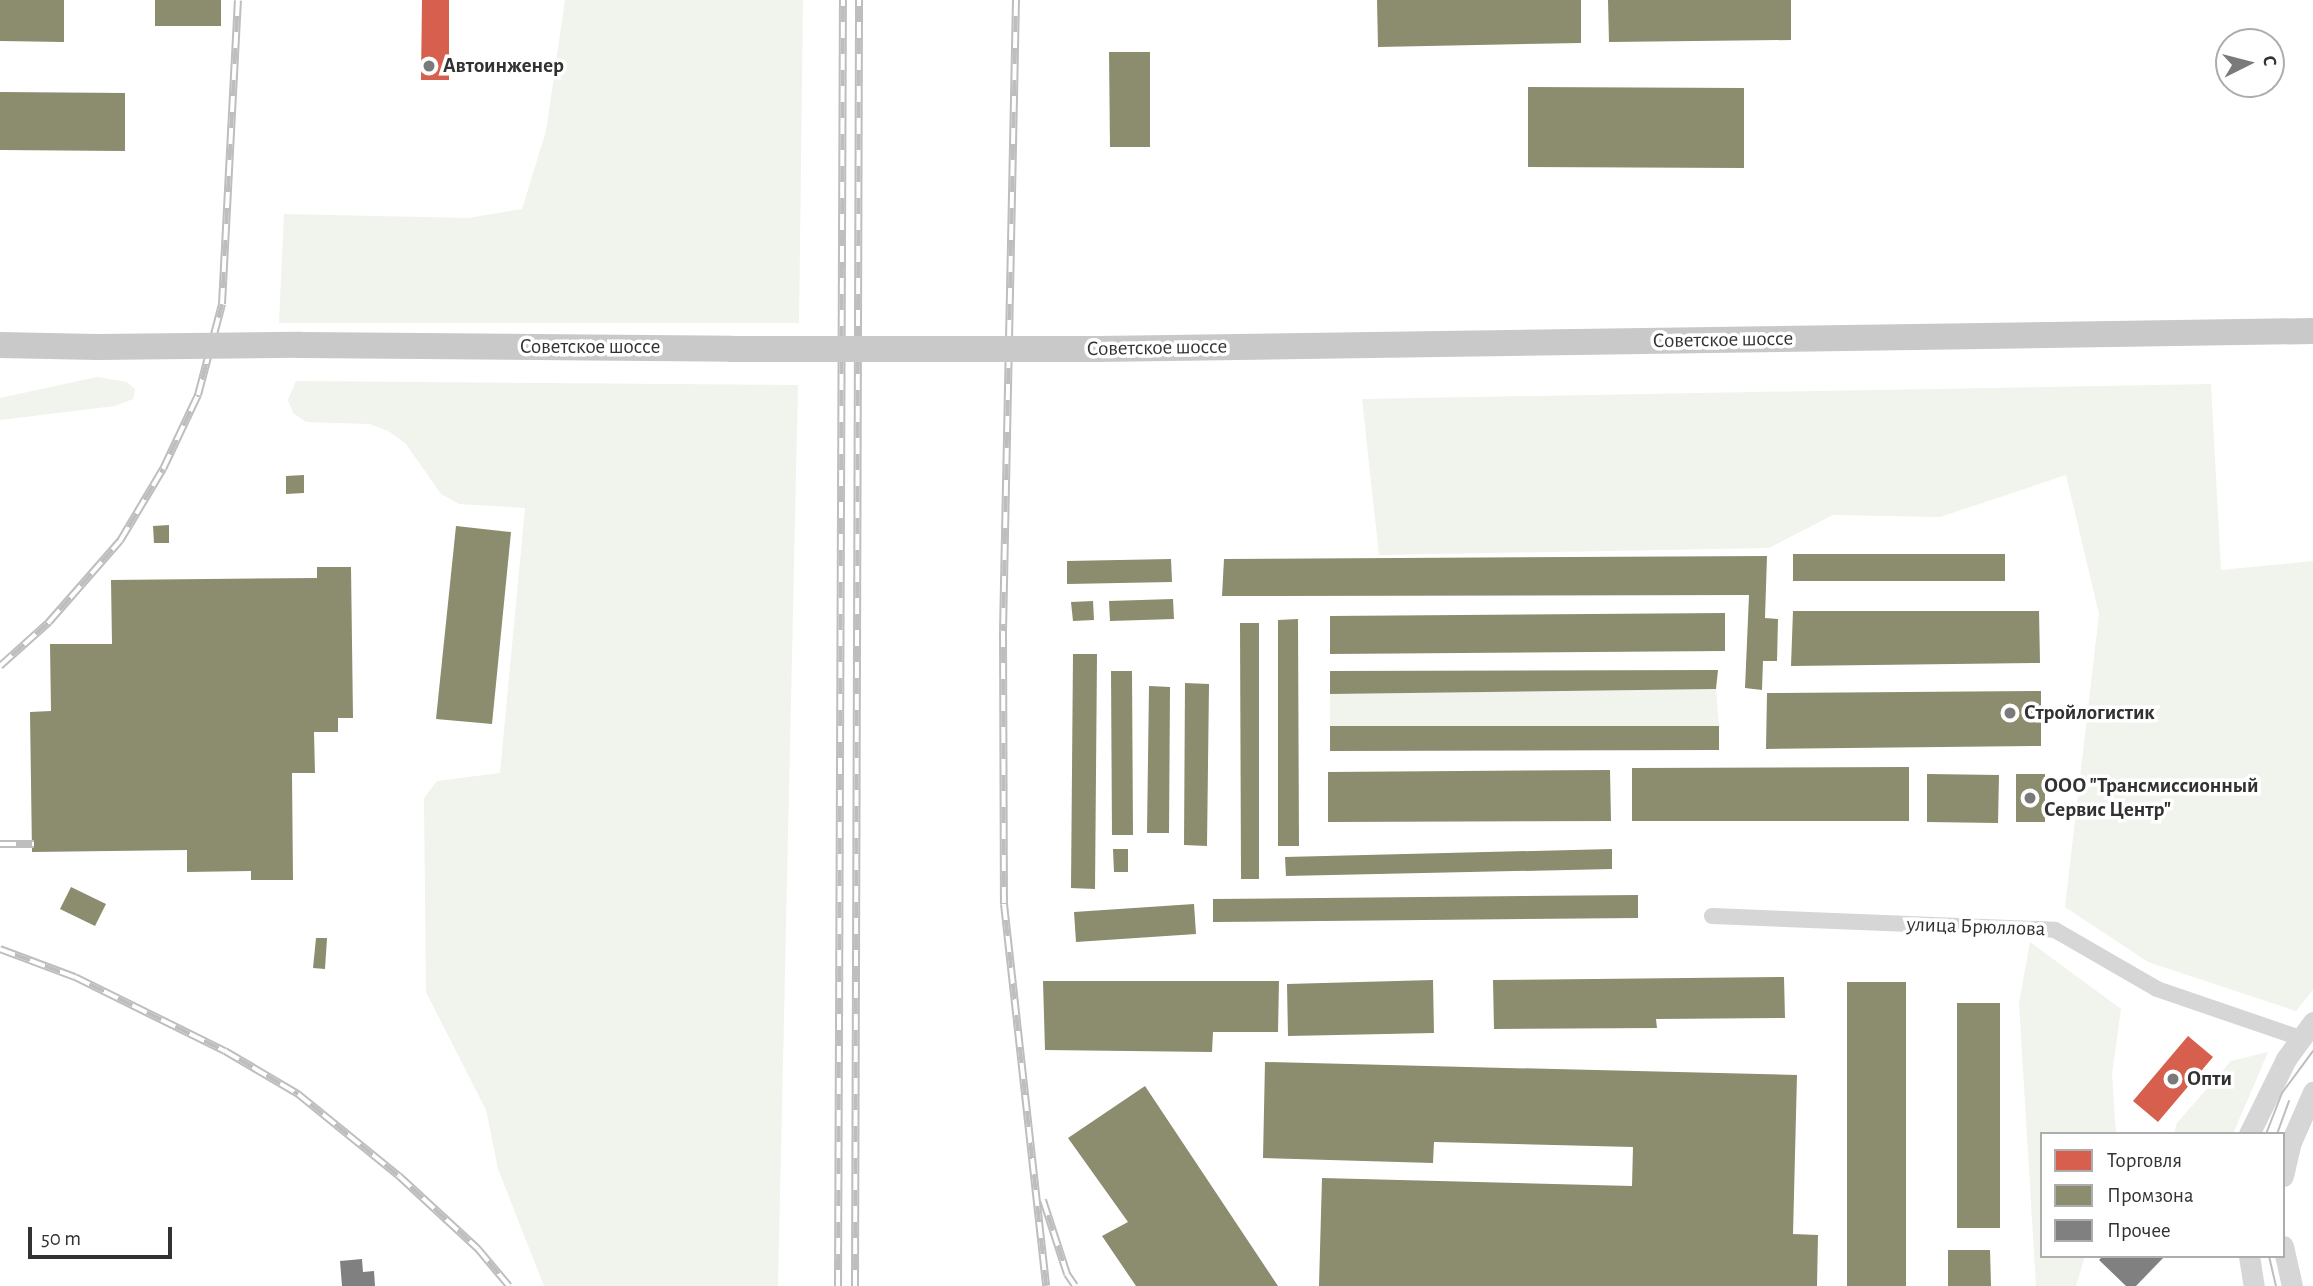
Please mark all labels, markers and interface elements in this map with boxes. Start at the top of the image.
north arrow [2215,28,2285,98]
place label: Автоинженер [443,53,564,79]
text: С [2259,55,2279,67]
marker: Автоинженер [421,58,437,74]
street label: Советское шоссе [1653,326,1793,354]
street label: Советское шоссе [520,334,660,360]
street label: Советское шоссе [1087,334,1227,362]
place label: Стройлогистик [2024,700,2155,726]
marker: Стройлогистик [2002,705,2018,721]
place label: ООО "Трансмиссионный Сервис Центр" [2044,773,2258,823]
marker: ООО "Трансмиссионный Сервис Центр" [2022,790,2038,806]
street label: улица Брюллова [1906,912,2046,942]
place label: Опти [2187,1066,2232,1092]
marker: Опти [2165,1071,2181,1087]
legend [2040,1132,2285,1258]
text: Торговля [2107,1150,2182,1171]
text: Промзона [2107,1185,2194,1206]
scale bar [32,1212,175,1256]
text: Прочее [2107,1220,2171,1241]
text: 50 m [41,1228,81,1249]

